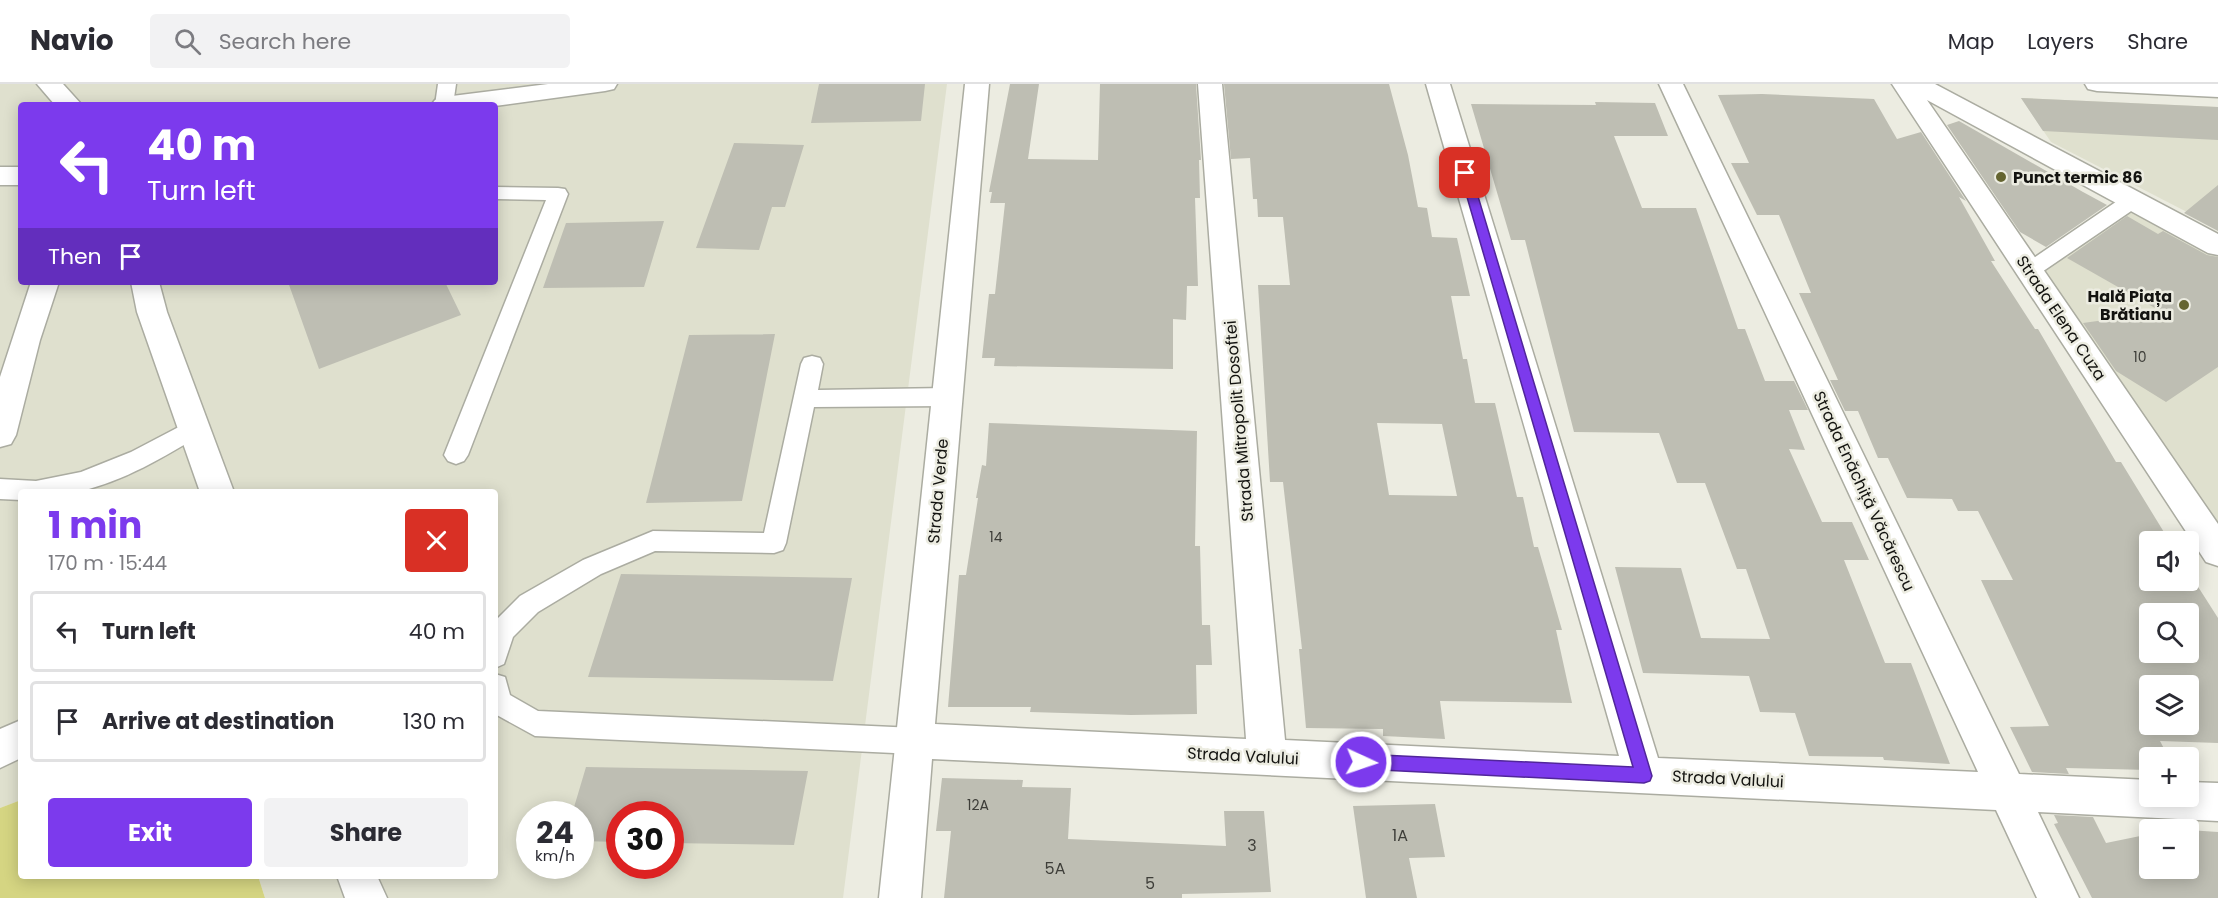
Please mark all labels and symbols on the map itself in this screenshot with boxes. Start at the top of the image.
pin [1439,147,1490,198]
place label: Punct termic 86 [2013,166,2143,189]
marker: Punct termic 86 [1994,170,2008,184]
street label: Strada Elena Cuza [2011,251,2111,385]
place label: Hală Piața Brătianu [2088,285,2172,326]
marker: Hală Piața Brătianu [2177,298,2191,312]
street label: Strada Mitropolit Dosoftei [1219,319,1259,523]
house number: 10 [2133,347,2147,367]
street label: Strada Enăchiță Văcărescu [1807,387,1921,595]
street label: Strada Verde [922,437,954,544]
house number: 14 [989,527,1003,547]
position arrow [1329,730,1393,794]
street label: Strada Valului [1187,742,1299,770]
street label: Strada Valului [1672,765,1784,793]
house number: 12A [967,795,989,815]
speed limit sign: 30 [606,801,684,879]
house number: 1A [1392,824,1408,847]
house number: 3 [1247,834,1257,857]
house number: 5A [1045,857,1066,880]
house number: 5 [1145,872,1155,895]

